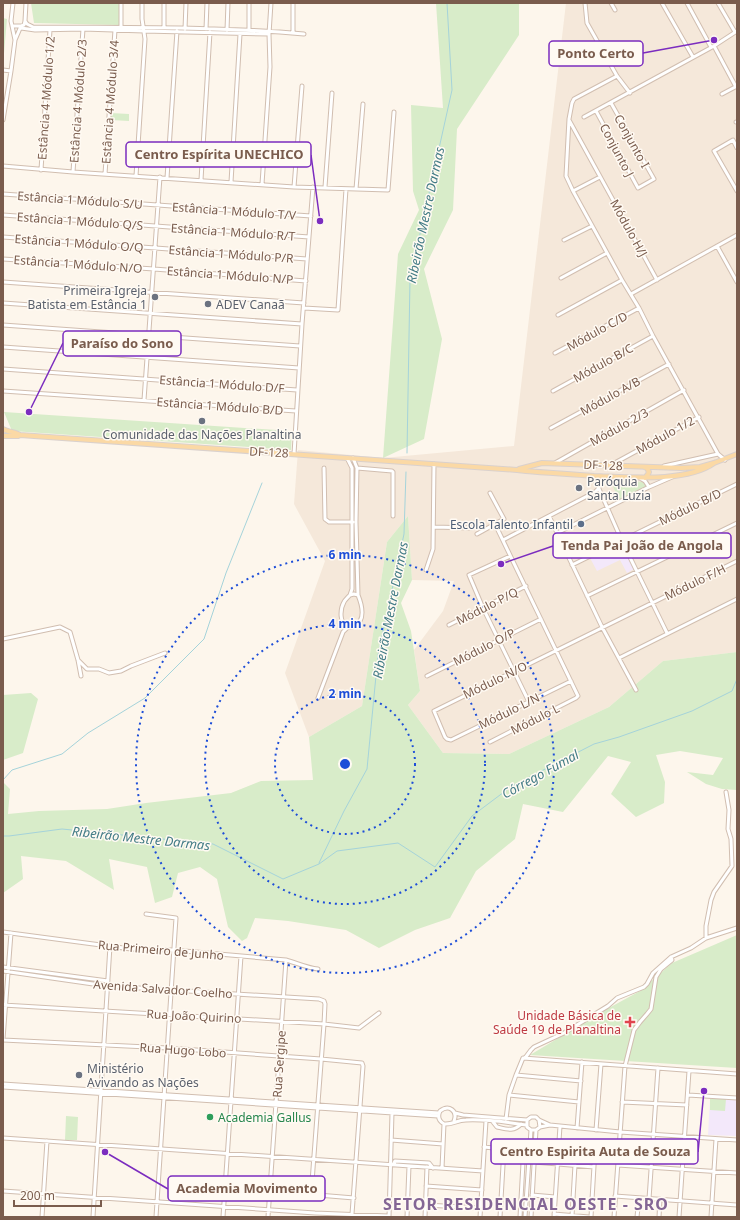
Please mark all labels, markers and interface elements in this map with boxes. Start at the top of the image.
street label: Estância 4 Módulo 1/2 [33,35,59,161]
street label: Estância 4 Módulo 2/3 [65,38,91,164]
street label: Estância 4 Módulo 3/4 [97,39,123,165]
callout: Ponto Certo [549,41,643,66]
text: Ponto Certo [557,44,635,62]
street label: Conjunto I [610,111,654,171]
street label: Conjunto J [596,120,638,180]
callout: Centro Espírita UNECHICO [126,142,311,167]
text: Centro Espírita UNECHICO [134,145,304,163]
water label: Ribeirão Mestre Darmas [402,145,448,285]
street label: Estância 1 Módulo S/U [17,187,143,213]
street label: Módulo H/J [606,196,652,260]
street label: Estância 1 Módulo T/V [171,198,297,224]
street label: Estância 1 Módulo Q/S [16,208,144,234]
street label: Estância 1 Módulo R/T [170,219,296,245]
street label: Estância 1 Módulo O/Q [14,230,144,256]
street label: Estância 1 Módulo P/R [168,241,295,267]
street label: Estância 1 Módulo N/O [13,251,143,277]
street label: Estância 1 Módulo N/P [166,262,294,288]
place label: Primeira Igreja Batista em Estância 1 [28,282,147,313]
marker: Primeira Igreja Batista em Estância 1 [150,292,160,302]
place label: ADEV Canaã [216,296,285,313]
marker: ADEV Canaã [203,299,213,309]
street label: Módulo C/D [563,307,631,355]
callout: Paraíso do Sono [63,331,181,356]
text: Paraíso do Sono [71,334,173,352]
street label: Módulo B/C [570,339,636,386]
street label: Estância 1 Módulo D/F [159,371,285,397]
street label: Módulo A/B [577,372,643,420]
street label: Estância 1 Módulo B/D [156,393,284,419]
street label: Módulo 2/3 [587,404,651,450]
street label: Módulo 1/2 [633,412,697,458]
marker: Comunidade das Nações Planaltina [197,416,207,426]
place label: Comunidade das Nações Planaltina [103,426,301,443]
street label: DF-128 [249,442,289,462]
street label: DF-128 [583,456,623,474]
place label: Paróquia Santa Luzia [587,473,651,504]
marker: Paróquia Santa Luzia [574,483,584,493]
street label: Módulo B/D [656,484,724,529]
place label: Escola Talento Infantil [450,516,573,533]
marker: Escola Talento Infantil [576,519,586,529]
callout: Tenda Pai João de Angola [553,533,731,558]
text: Tenda Pai João de Angola [561,536,723,554]
water label: Ribeirão Mestre Darmas [368,540,412,680]
text: 6 min [328,546,362,563]
street label: Módulo F/H [662,560,728,604]
street label: Módulo P/Q [453,583,521,629]
text: 4 min [328,615,362,632]
street label: Módulo O/P [450,624,518,670]
street label: Módulo N/O [460,657,530,703]
text: 2 min [328,685,362,702]
street label: Módulo L/N [476,690,542,732]
street label: Módulo L [508,701,562,737]
water label: Córrego Fumal [498,745,582,803]
centre of rings [338,757,352,771]
water label: Ribeirão Mestre Darmas [71,822,211,854]
street label: Rua Primeiro de Junho [97,936,225,964]
street label: Avenida Salvador Coelho [93,976,233,1002]
street label: Rua João Quirino [146,1005,242,1027]
place label: Unidade Básica de Saúde 19 de Planaltina [493,1007,621,1038]
marker: Unidade Básica de Saúde 19 de Planaltina [624,1016,636,1028]
street label: Rua Sergipe [268,1029,290,1098]
street label: Rua Hugo Lobo [139,1038,227,1062]
place label: Ministério Avivando as Nações [87,1060,199,1091]
marker: Ministério Avivando as Nações [74,1070,84,1080]
place label: Academia Gallus [218,1109,312,1126]
marker: Academia Gallus [205,1112,215,1122]
callout: Centro Espirita Auta de Souza [491,1139,698,1164]
text: Centro Espirita Auta de Souza [499,1142,691,1160]
callout: Academia Movimento [168,1176,325,1201]
text: Academia Movimento [176,1179,318,1197]
scale bar [14,1182,101,1208]
text: 200 m [20,1187,55,1204]
district label: SETOR RESIDENCIAL OESTE - SRO [383,1193,669,1215]

